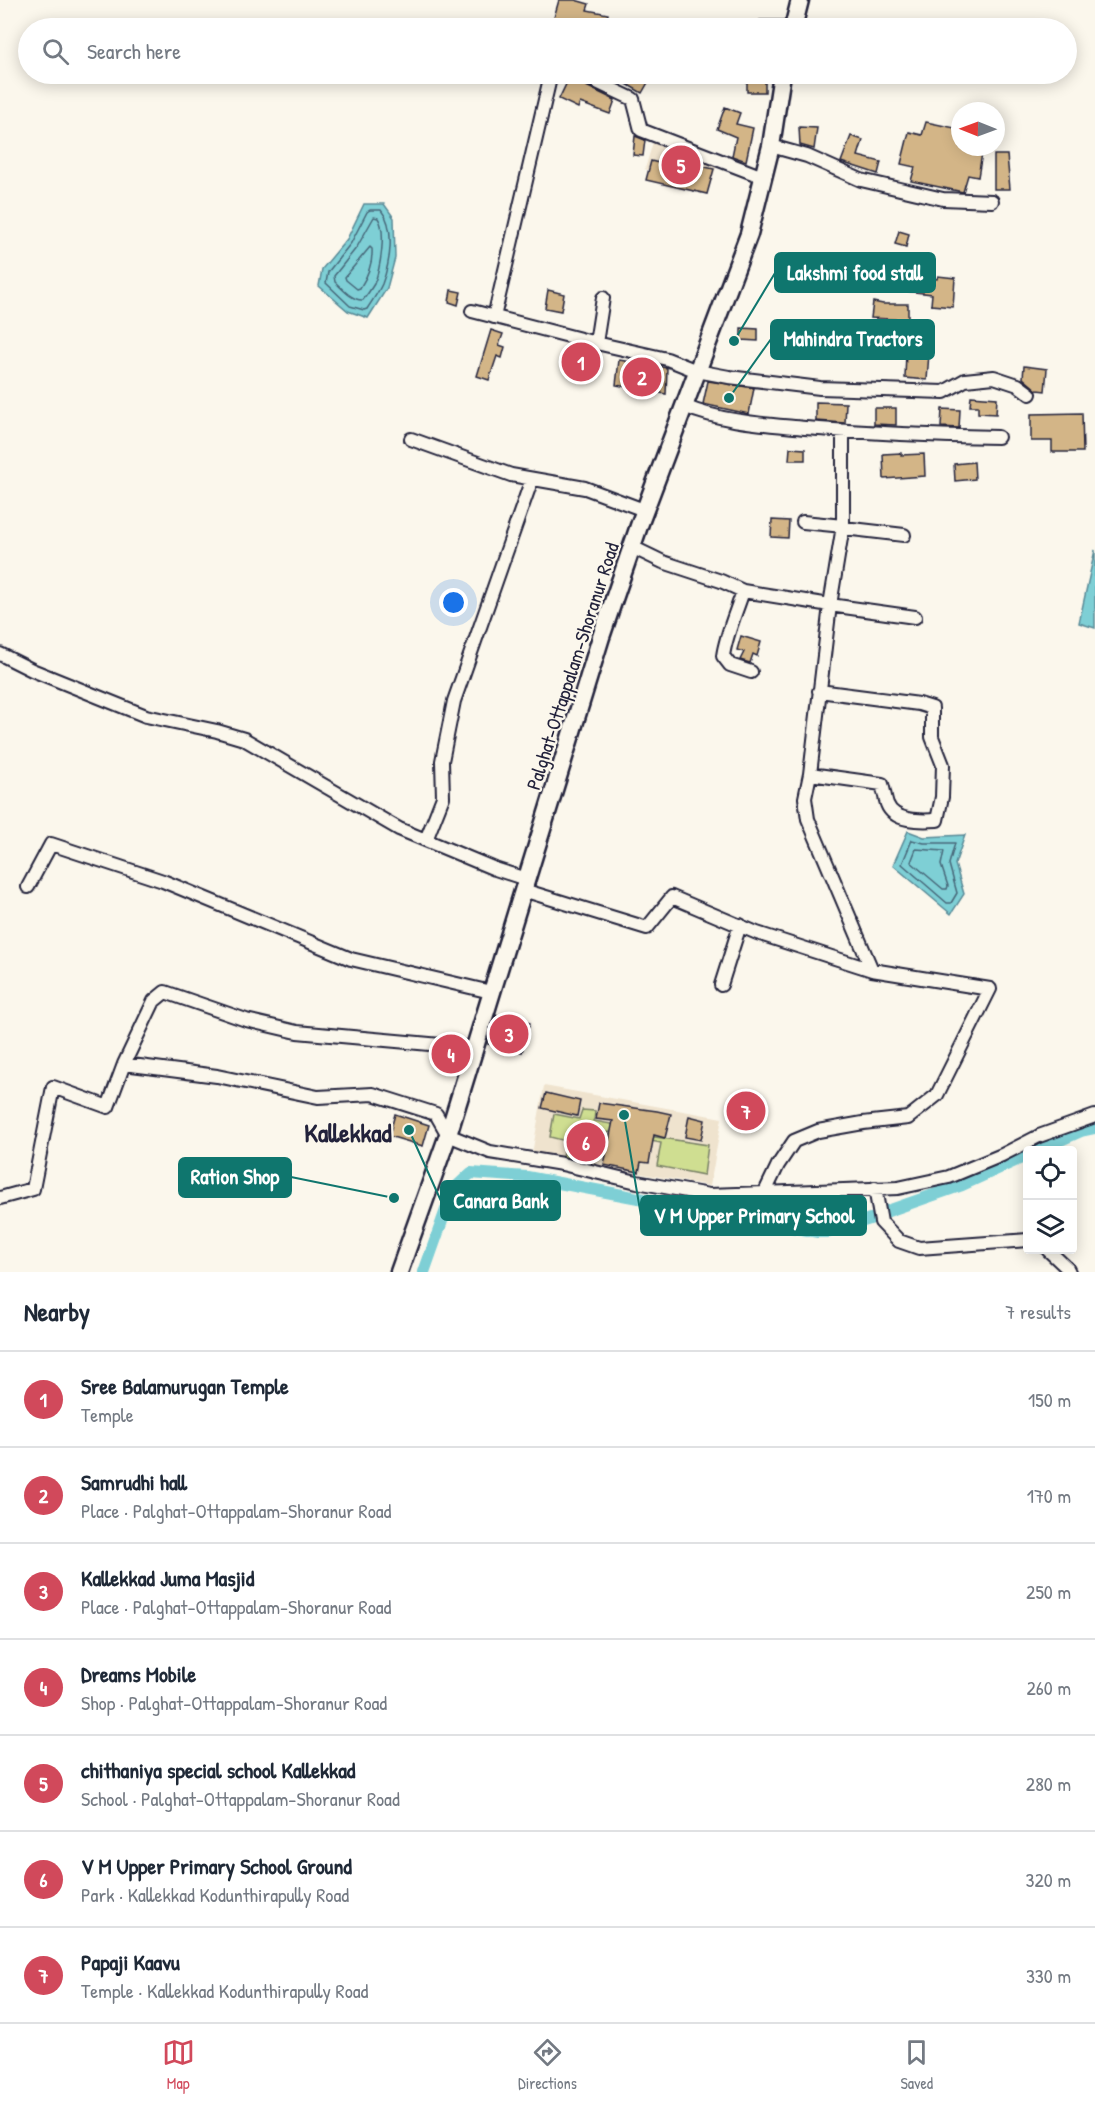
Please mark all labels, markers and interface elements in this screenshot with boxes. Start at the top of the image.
search box [18,18,1077,84]
icon: search [39,35,72,68]
text: Search here [87,36,181,66]
north arrow [951,102,1005,156]
pin: 5 [662,142,700,188]
callout: Lakshmi food stall [775,253,935,292]
text: Lakshmi food stall [787,258,924,287]
callout: Mahindra Tractors [771,320,934,359]
text: Mahindra Tractors [783,324,923,353]
pin: 1 [562,340,600,385]
pin: 2 [622,354,662,400]
street label: Palghat-Ottappalam-Shoranur Road [519,539,625,793]
your location [439,588,468,617]
pin: 3 [490,1012,528,1056]
pin: 4 [432,1032,470,1076]
pin: 7 [726,1088,766,1134]
district label: Kallekkad [304,1115,392,1150]
pin: 6 [566,1120,606,1164]
map controls [1023,1146,1077,1254]
button: locate [1023,1146,1077,1200]
callout: Ration Shop [179,1158,291,1197]
text: Ration Shop [191,1162,280,1192]
callout: Canara Bank [441,1181,560,1220]
text: Canara Bank [453,1186,549,1215]
callout: V M Upper Primary School [641,1196,866,1235]
button: layers [1023,1200,1077,1254]
text: V M Upper Primary School [653,1201,855,1231]
text: Nearby [24,1294,90,1329]
text: 7 results [1005,1298,1071,1325]
text: Sree Balamurugan Temple [81,1371,289,1401]
text: 1 [40,1386,47,1413]
text: 150 m [1028,1386,1071,1413]
text: Temple [81,1401,134,1428]
text: Samrudhi hall [81,1467,187,1497]
text: 2 [39,1482,48,1509]
text: 170 m [1027,1482,1071,1509]
text: Place · Palghat-Ottappalam-Shoranur Road [81,1497,391,1524]
text: Kallekkad Juma Masjid [81,1563,254,1593]
text: 3 [39,1578,48,1605]
text: 250 m [1026,1578,1071,1605]
text: Place · Palghat-Ottappalam-Shoranur Road [81,1593,391,1620]
text: Dreams Mobile [81,1659,196,1689]
text: 4 [40,1674,47,1701]
text: 260 m [1027,1674,1071,1701]
text: Shop · Palghat-Ottappalam-Shoranur Road [81,1689,387,1716]
text: chithaniya special school Kallekkad [81,1755,355,1785]
text: 5 [39,1770,48,1797]
text: 280 m [1026,1770,1071,1797]
text: School · Palghat-Ottappalam-Shoranur Road [81,1785,400,1812]
text: V M Upper Primary School Ground [81,1851,352,1881]
text: 6 [40,1866,47,1893]
text: 320 m [1026,1866,1071,1893]
text: Park · Kallekkad Kodunthirapully Road [81,1881,349,1908]
text: Papaji Kaavu [81,1947,180,1977]
text: 7 [39,1962,48,1989]
text: 330 m [1026,1962,1071,1989]
text: Temple · Kallekkad Kodunthirapully Road [81,1977,368,2004]
tab: Map [162,2036,195,2094]
tab: Directions [518,2036,577,2094]
tab: Saved [900,2036,933,2094]

